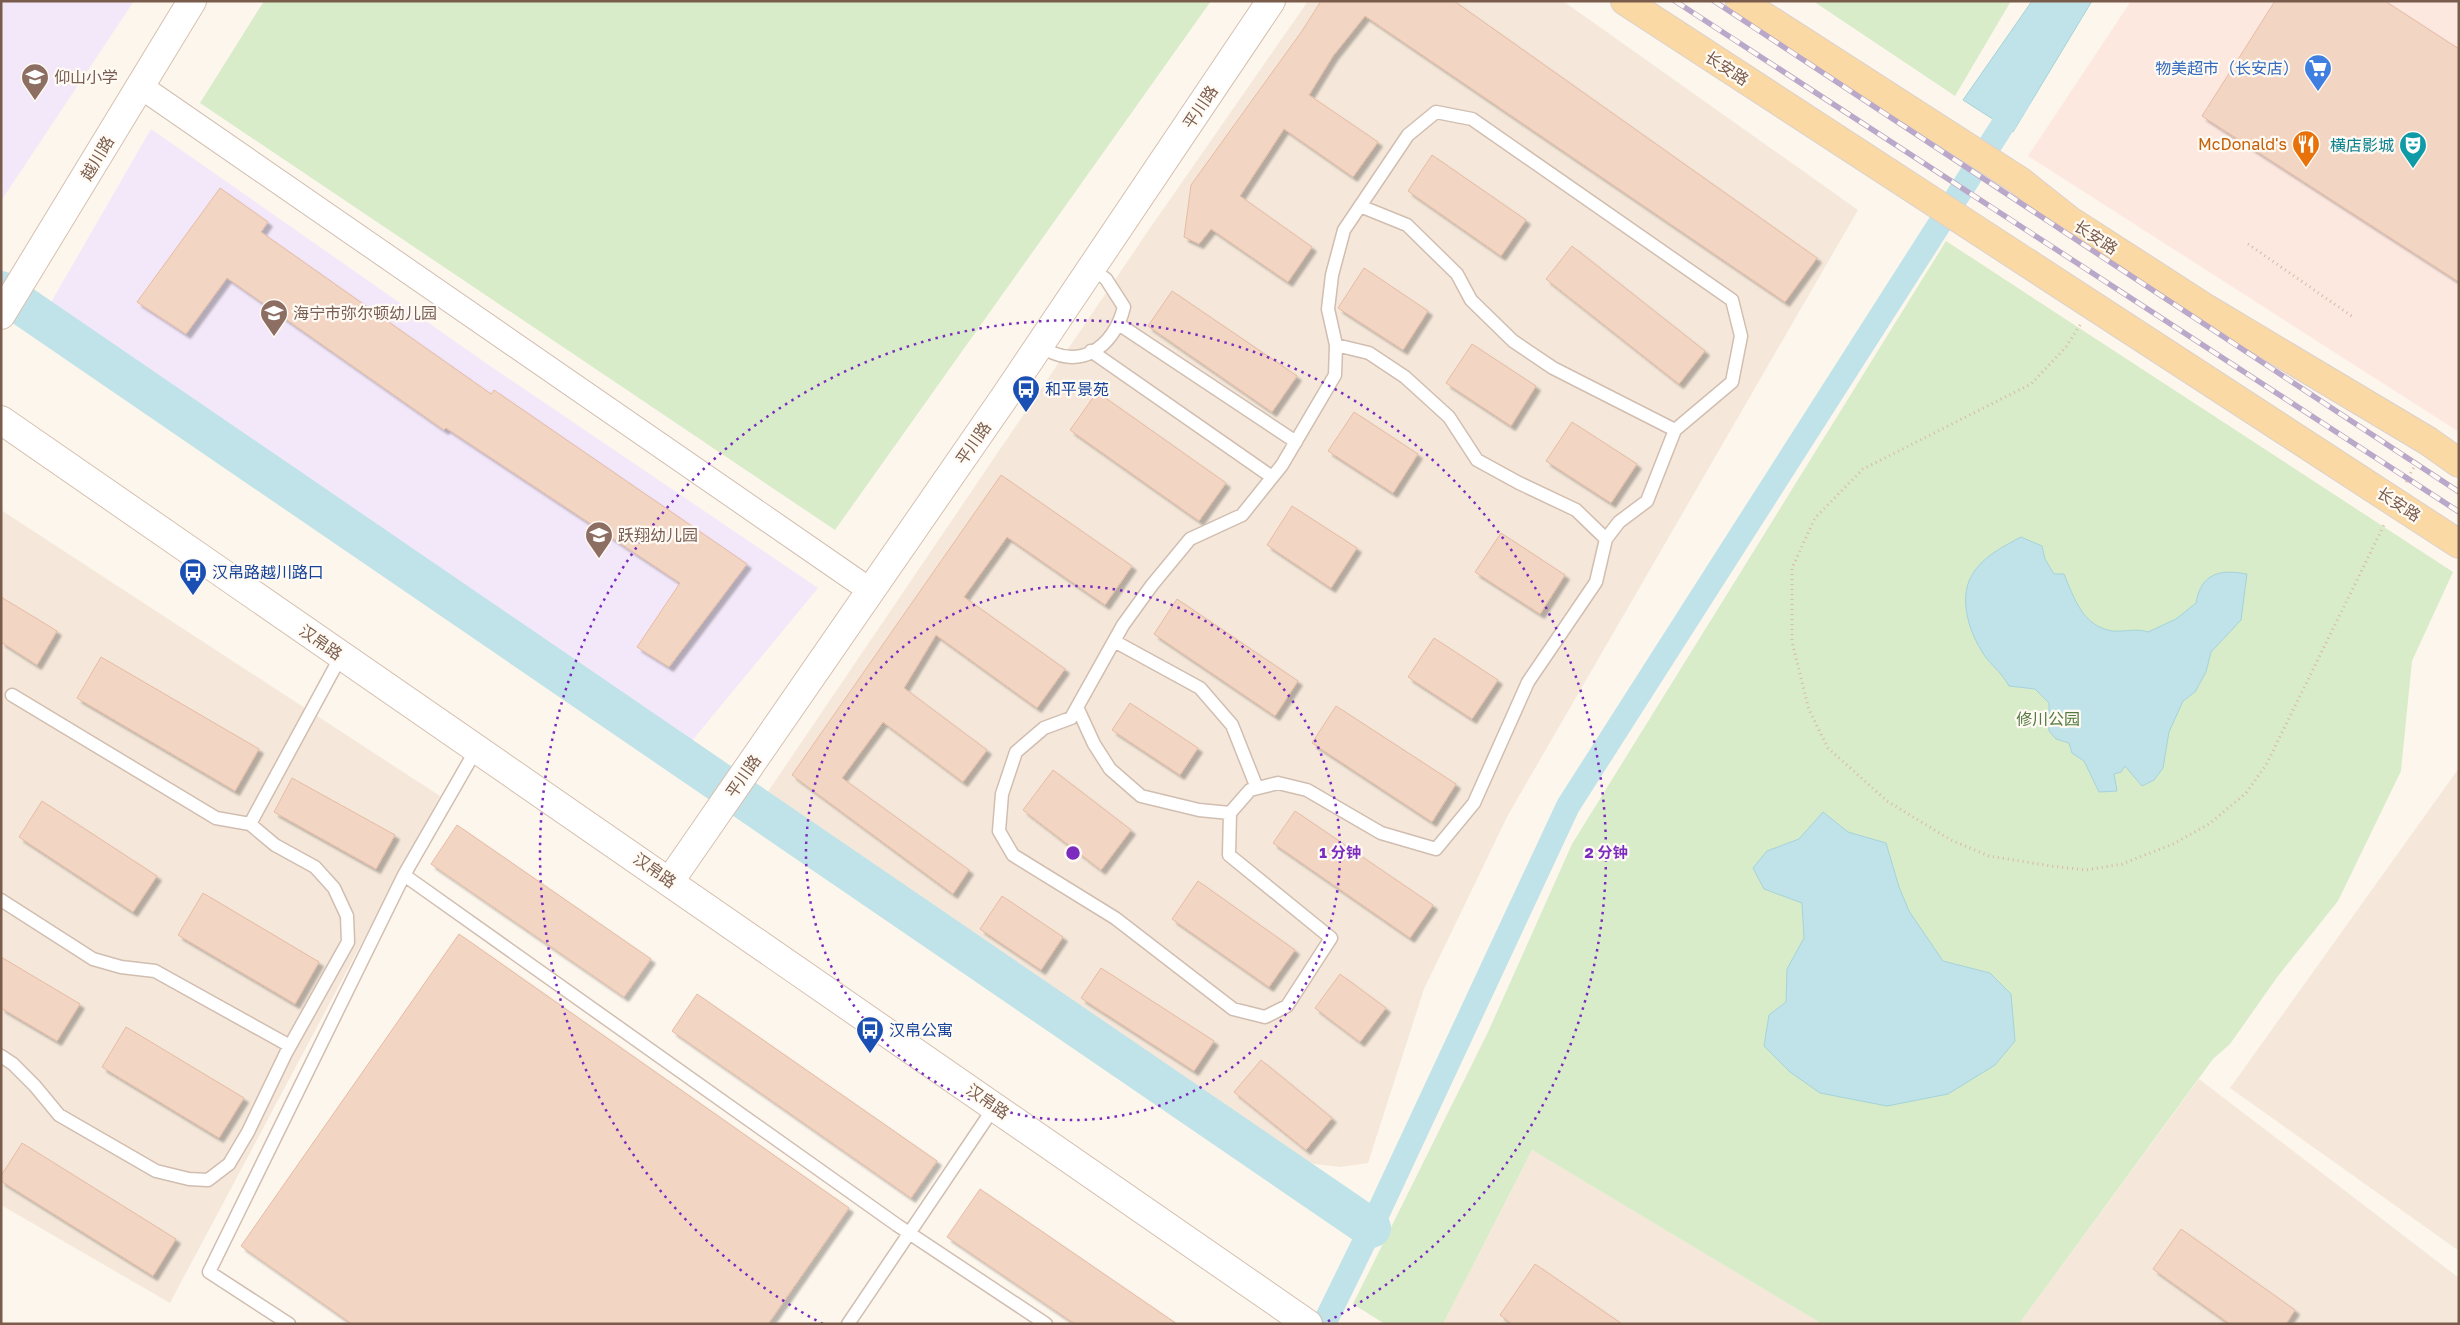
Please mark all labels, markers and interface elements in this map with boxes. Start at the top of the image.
street label: 长安路 [1701,47,1753,89]
supermarket icon: 物美超市（长安店） [2303,53,2333,92]
place label: 物美超市（长安店） [2155,58,2299,78]
school or university icon: 仰山小学 [20,62,50,101]
place label: 仰山小学 [54,67,118,87]
street label: 平川路 [1178,82,1222,132]
restaurant icon: McDonald's [2291,129,2321,168]
theatre icon: 横店影城 [2398,130,2428,169]
street label: 越川路 [76,132,118,184]
place label: McDonald's [2198,134,2287,154]
place label: 横店影城 [2330,135,2394,155]
street label: 长安路 [2070,216,2122,258]
school or university icon: 海宁市弥尔顿幼儿园 [259,298,289,337]
place label: 海宁市弥尔顿幼儿园 [293,303,437,323]
bus stop icon: 和平景苑 [1011,374,1041,413]
place label: 和平景苑 [1045,379,1109,399]
street label: 平川路 [951,418,995,468]
street label: 长安路 [2373,483,2425,525]
school or university icon: 跃翔幼儿园 [584,520,614,559]
place label: 跃翔幼儿园 [618,525,698,545]
bus stop icon: 汉帛路越川路口 [178,557,208,596]
place label: 汉帛路越川路口 [212,562,324,582]
street label: 汉帛路 [296,620,346,664]
park label: 修川公园 [2016,709,2080,729]
street label: 平川路 [721,751,765,801]
text: 1 分钟 [1319,843,1361,861]
text: 2 分钟 [1585,843,1627,861]
centre of rings [1064,844,1082,862]
street label: 汉帛路 [630,848,680,892]
bus stop icon: 汉帛公寓 [855,1015,885,1054]
place label: 汉帛公寓 [889,1020,953,1040]
street label: 汉帛路 [963,1079,1013,1123]

